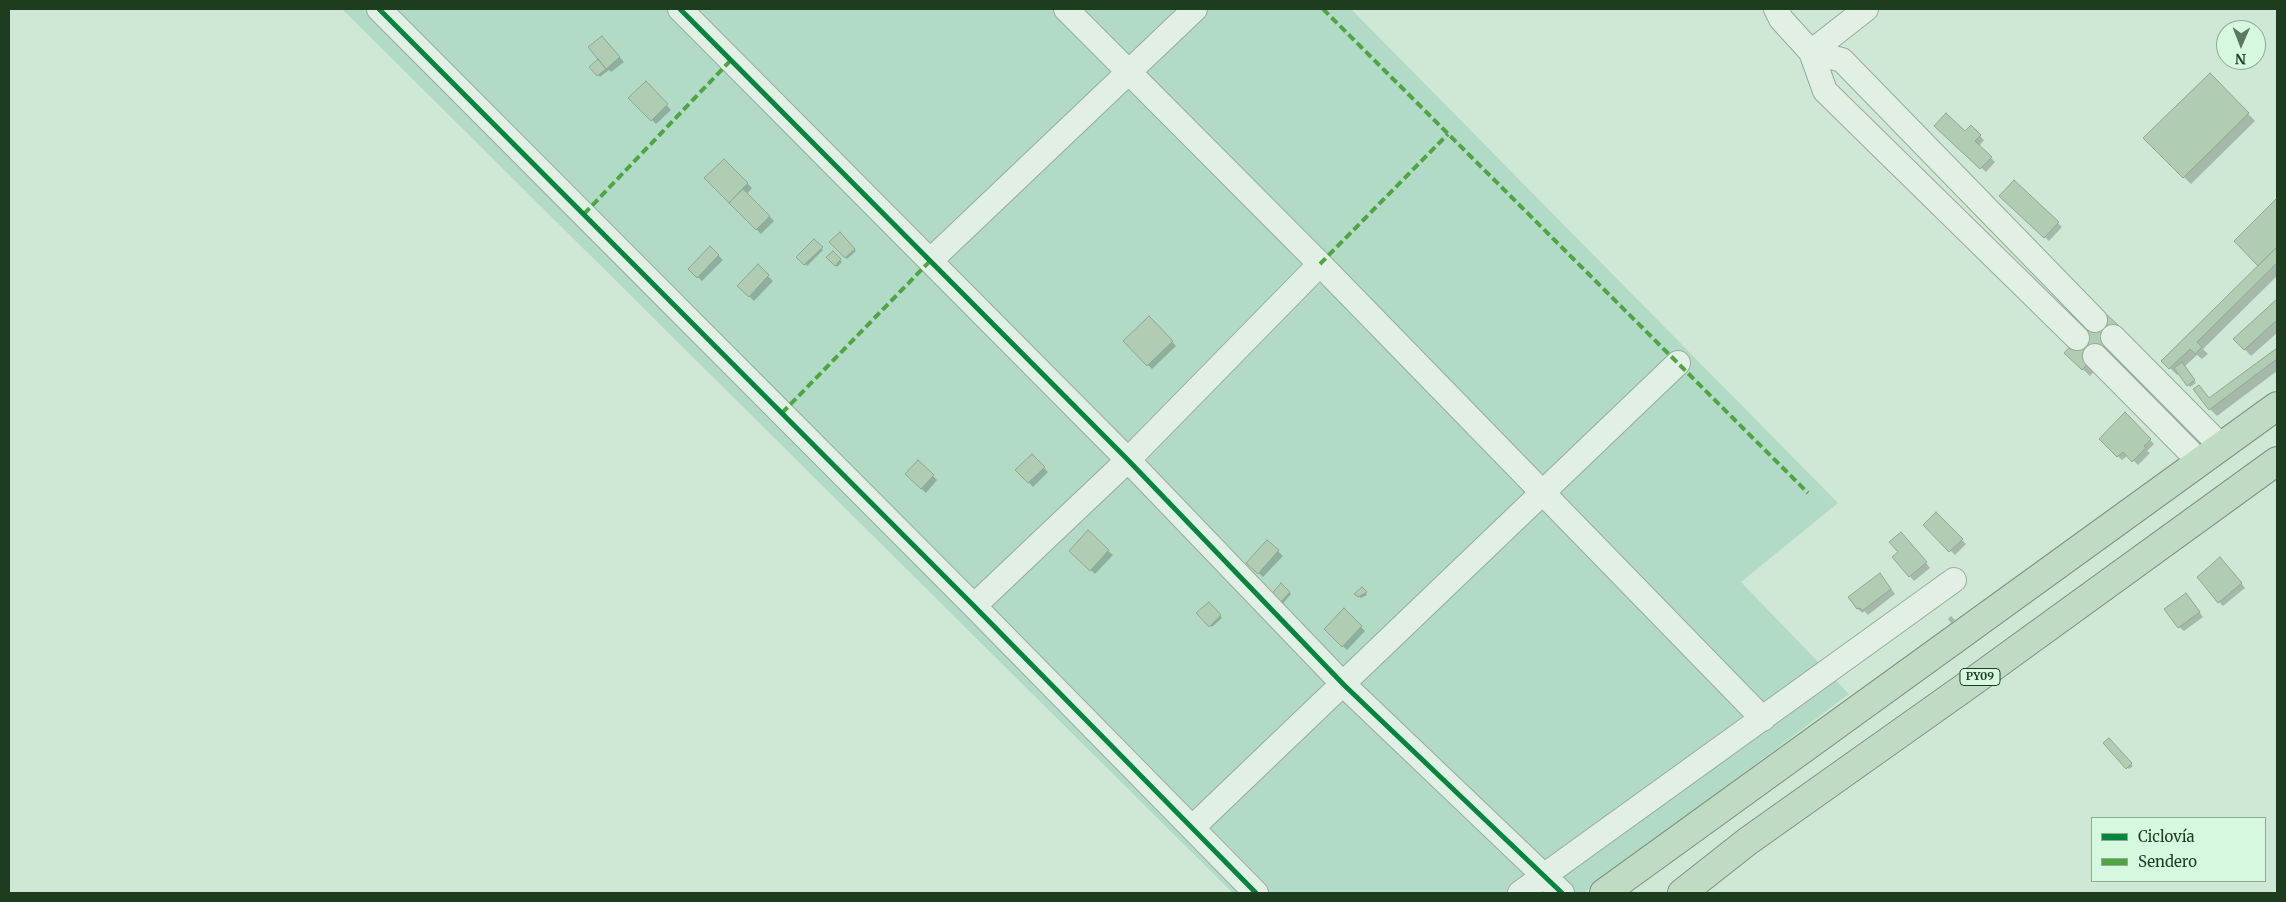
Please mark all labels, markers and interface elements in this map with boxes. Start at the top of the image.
north arrow [2216,20,2266,70]
text: N [2235,50,2246,68]
road number: PY09 [1960,669,2000,686]
legend [2091,817,2266,882]
text: Ciclovía [2138,827,2195,846]
text: Sendero [2138,852,2197,871]

